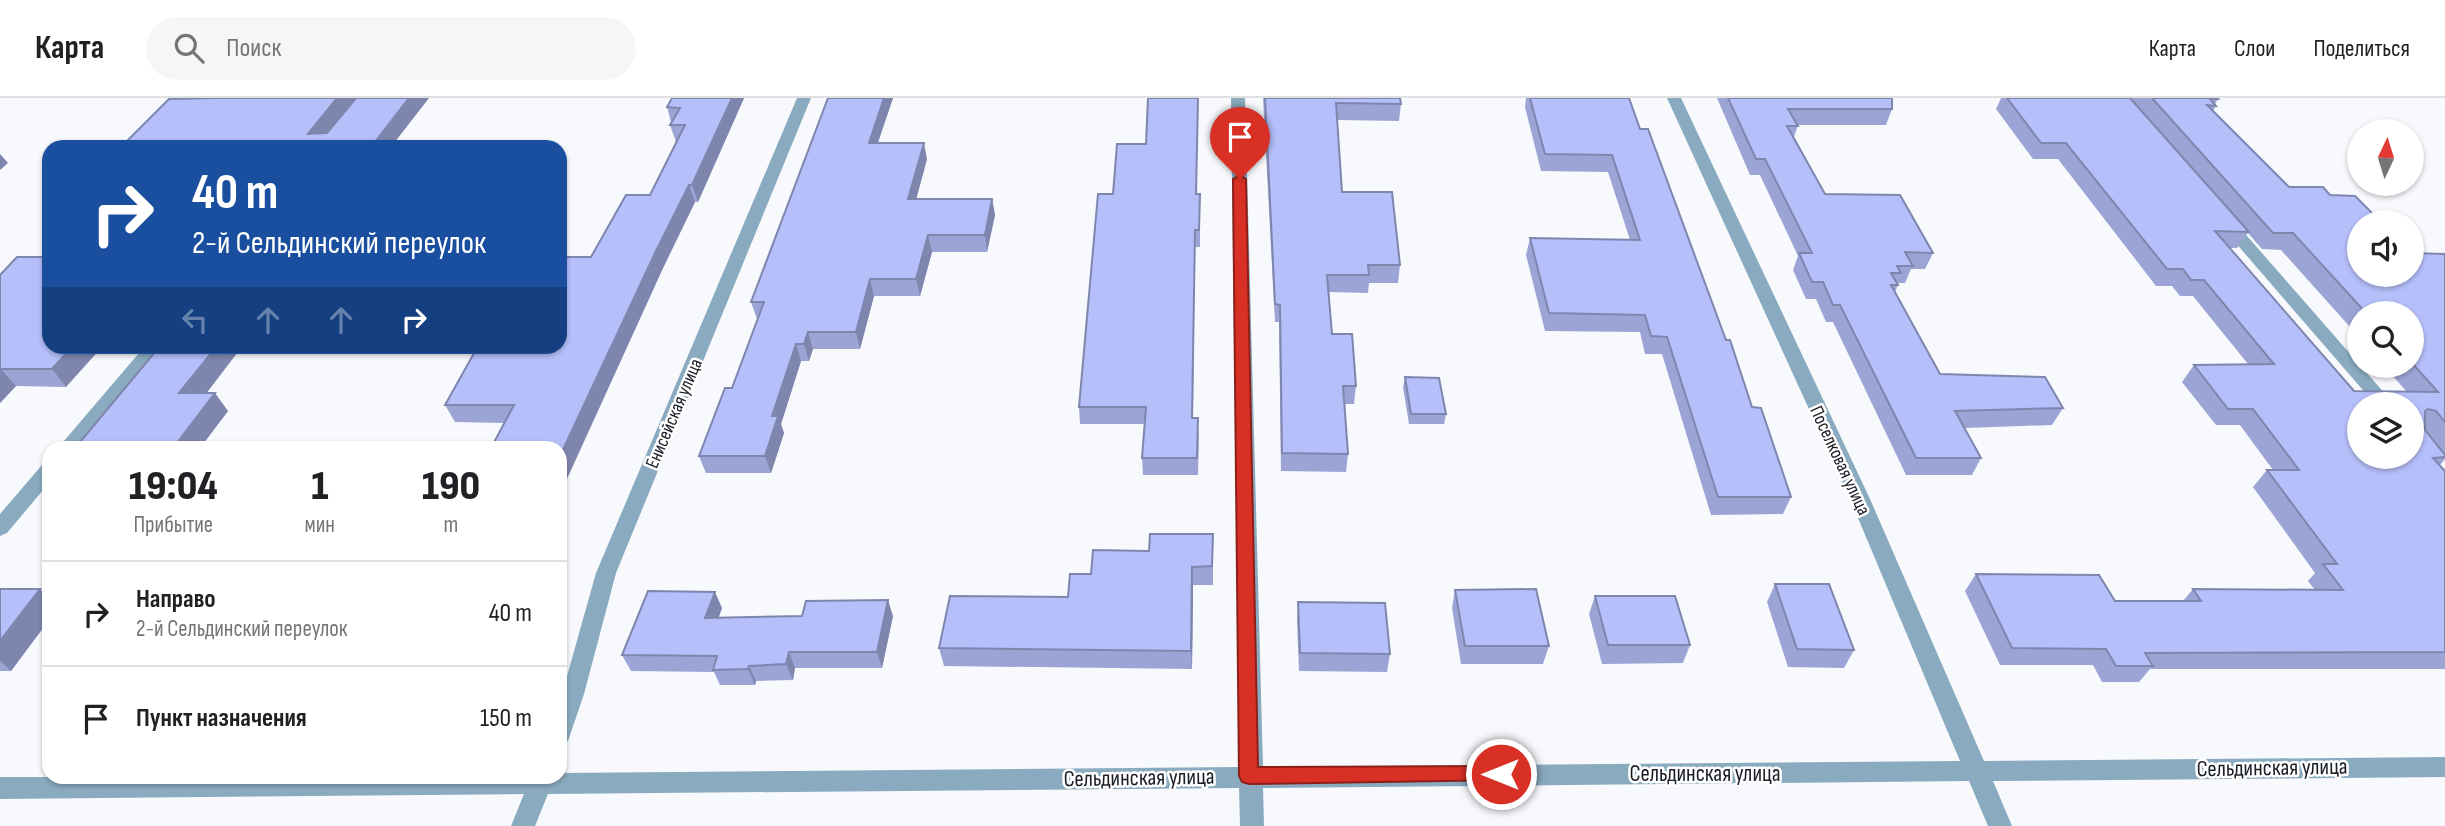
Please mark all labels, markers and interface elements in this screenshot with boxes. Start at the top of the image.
search box [146,17,636,80]
text: Карта [35,28,104,68]
icon: search [170,29,208,67]
text: Поиск [226,33,281,64]
text: Карта [2149,34,2196,63]
text: Слои [2234,34,2275,63]
text: Поделиться [2313,34,2410,63]
pin [1210,107,1270,179]
icon: arrive [1221,118,1259,156]
north arrow [2347,119,2424,196]
map controls [2347,119,2424,469]
text: 40 m [192,164,278,223]
icon: right [77,168,168,259]
button: sound [2347,210,2424,287]
text: 2-й Сельдинский переулок [192,224,486,263]
icon: left [176,301,214,339]
icon: ahead [249,301,287,339]
icon: ahead [322,301,360,339]
icon: right [395,301,433,339]
button: search [2347,301,2424,378]
street label: Енисейская улица [641,355,708,472]
button: layers [2347,392,2424,469]
street label: Поселковая улица [1804,402,1875,519]
text: 19:04 [129,461,218,512]
text: 1 [311,461,328,512]
text: 190 [422,461,480,512]
text: Прибытие [133,511,213,539]
text: мин [305,511,335,539]
text: m [444,511,458,539]
text: Направо [136,584,215,615]
icon: right [77,595,115,633]
text: 40 m [489,598,532,629]
text: 2-й Сельдинский переулок [136,615,347,643]
icon: arrive [77,700,115,738]
text: Пункт назначения [136,703,307,734]
text: 150 m [480,703,532,734]
position arrow [1464,737,1538,811]
street label: Сельдинская улица [2196,753,2348,783]
street label: Сельдинская улица [1629,760,1781,788]
street label: Сельдинская улица [1063,763,1215,793]

